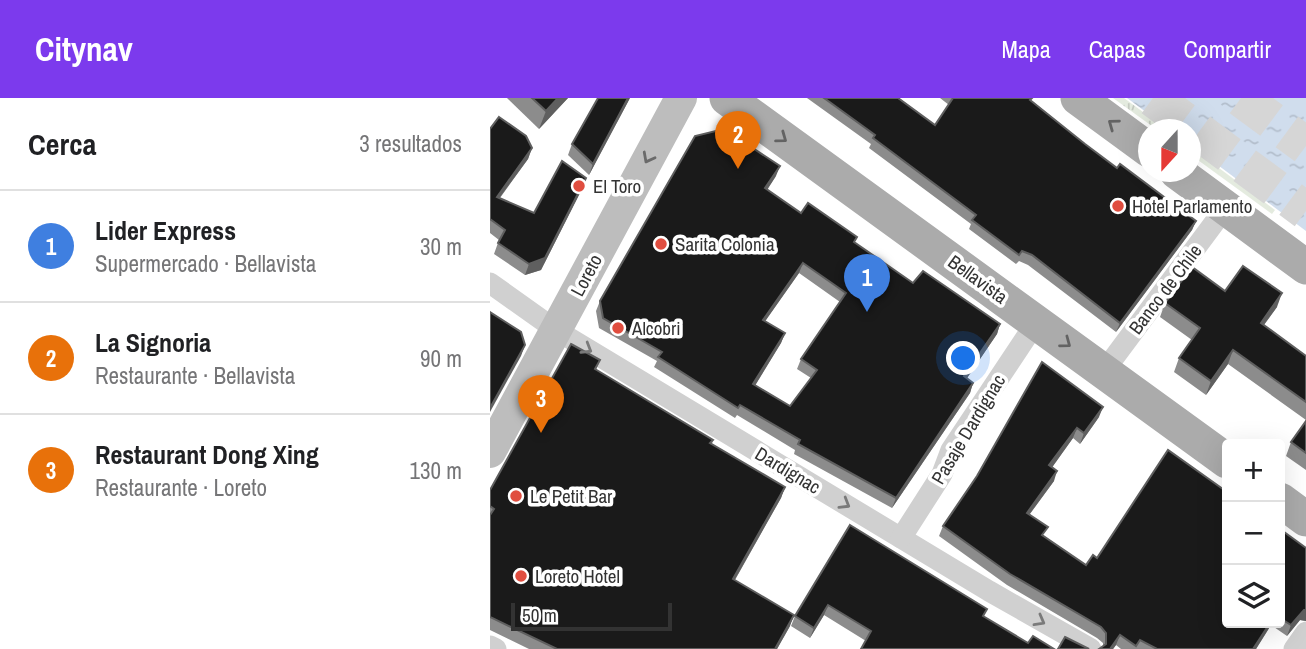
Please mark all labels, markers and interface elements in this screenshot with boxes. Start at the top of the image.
text: Citynav [35,27,133,71]
text: Mapa [1001,33,1051,65]
text: Capas [1089,33,1146,65]
text: Compartir [1184,33,1271,65]
pin: 2 [715,111,761,169]
north arrow [1138,119,1201,182]
one-way arrow [1108,120,1121,132]
text: Cerca [28,124,96,164]
text: 3 resultados [359,128,462,159]
one-way arrow [775,130,787,142]
one-way arrow [643,151,657,163]
place label: El Toro [593,173,641,199]
marker: El Toro [571,178,587,194]
place label: Hotel Parlamento [1132,193,1252,219]
marker: Hotel Parlamento [1110,198,1126,214]
text: Lider Express [95,213,236,248]
text: 1 [46,231,56,262]
text: 30 m [420,231,462,262]
place label: Sarita Colonia [675,231,775,257]
marker: Sarita Colonia [653,236,669,252]
street label: Banco de Chile [1123,239,1207,339]
text: Supermercado · Bellavista [95,248,316,279]
street label: Loreto [564,249,608,301]
street label: Bellavista [943,249,1013,310]
pin: 1 [844,254,890,312]
place label: Alcobri [631,315,681,341]
marker: Alcobri [610,320,626,336]
text: La Signoria [95,325,211,360]
one-way arrow [1058,334,1071,347]
one-way arrow [580,340,593,353]
your location [946,341,980,375]
text: 2 [46,343,56,374]
text: 90 m [420,343,462,374]
text: Restaurante · Bellavista [95,360,295,391]
street label: Pasaje Dardignac [925,369,1011,489]
pin: 3 [518,375,564,433]
text: Restaurant Dong Xing [95,437,319,472]
map controls [1222,439,1285,628]
button: + [1222,439,1285,502]
street label: Dardignac [750,440,826,500]
text: 3 [46,455,56,486]
text: 130 m [410,455,462,486]
text: Restaurante · Loreto [95,472,267,503]
place label: Le Petit Bar [530,483,613,509]
marker: Le Petit Bar [508,488,524,504]
one-way arrow [837,496,850,509]
button: − [1222,502,1285,565]
place label: Loreto Hotel [535,563,620,589]
button: layers [1222,565,1285,628]
marker: Loreto Hotel [513,568,529,584]
scale bar [511,600,672,632]
text: 50 m [522,602,557,628]
one-way arrow [1033,613,1045,626]

